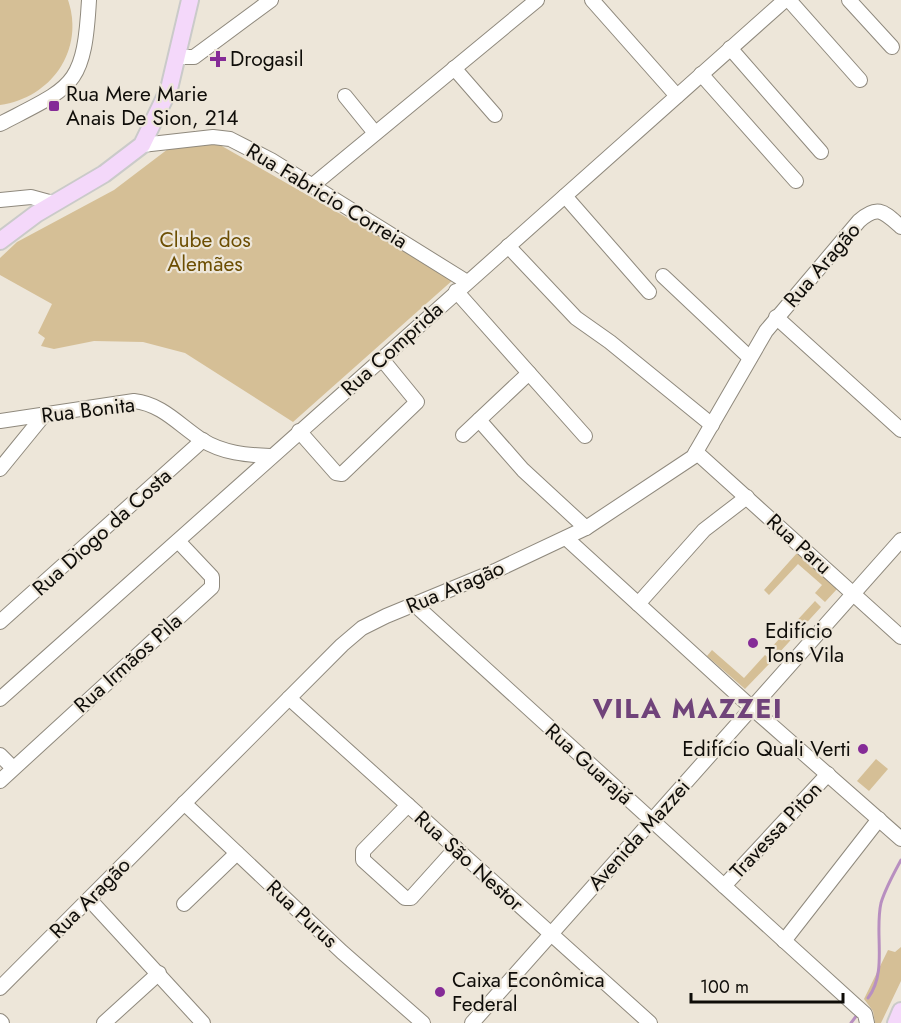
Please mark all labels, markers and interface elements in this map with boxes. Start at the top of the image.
place label: Drogasil [230,44,303,74]
marker: Drogasil [211,52,225,66]
place label: Rua Mere Marie Anais De Sion, 214 [66,79,238,133]
marker: Rua Mere Marie Anais De Sion, 214 [47,99,61,113]
street label: Rua Fabricio Correia [241,136,413,256]
street label: Rua Aragão [777,216,867,314]
park label: Clube dos Alemães [159,225,251,279]
street label: Rua Comprida [334,295,450,403]
street label: Rua Bonita [40,389,136,431]
street label: Rua Diogo da Costa [26,461,178,603]
street label: Rua Paru [760,507,838,581]
street label: Rua Aragão [401,553,509,621]
street label: Rua Irmãos Pìla [67,606,189,720]
place label: Edifício Tons Vila [765,616,844,670]
marker: Edifício Tons Vila [746,636,760,650]
district label: VILA MAZZEI [592,689,783,728]
street label: Rua Guarajá [538,716,640,812]
place label: Edifício Quali Verti [682,734,851,764]
marker: Edifício Quali Verti [856,742,870,756]
street label: Avenida Mazzei [581,773,697,897]
street label: Travessa Piton [723,775,829,885]
street label: Rua São Nestor [408,804,531,919]
street label: Rua Aragão [43,851,137,945]
street label: Rua Purus [260,873,344,955]
place label: Caixa Econômica Federal [452,965,605,1019]
scale bar [691,966,842,1004]
text: 100 m [700,974,749,1000]
marker: Caixa Econômica Federal [433,985,447,999]

